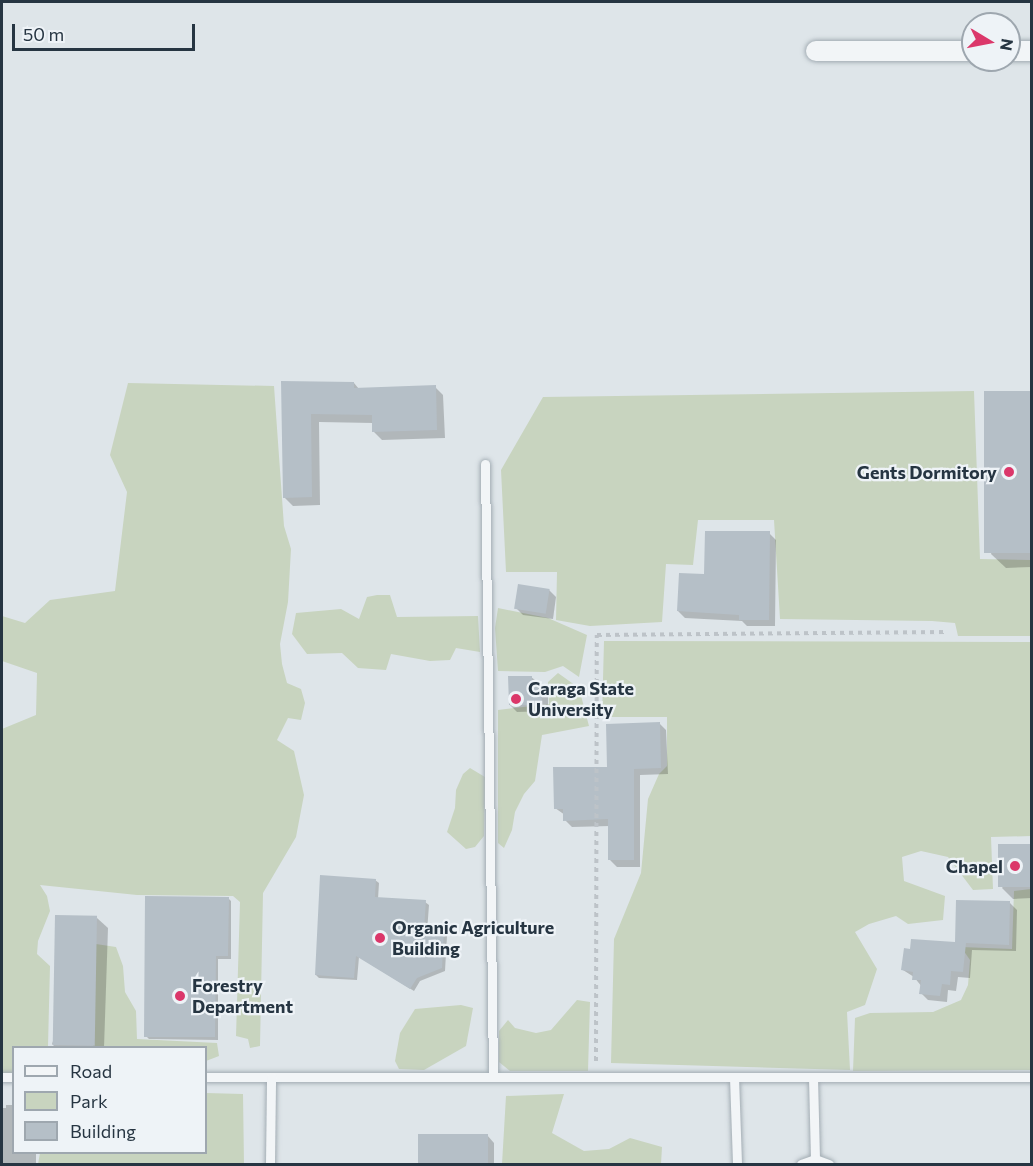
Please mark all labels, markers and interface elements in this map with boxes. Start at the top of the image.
scale bar [15,12,198,50]
north arrow [961,12,1021,72]
text: 50 m [23,23,64,45]
text: N [997,37,1018,52]
place label: Gents Dormitory [857,461,997,483]
marker: Gents Dormitory [1002,465,1016,479]
place label: Caraga State University [528,678,634,720]
marker: Caraga State University [509,692,523,706]
place label: Chapel [946,855,1003,877]
marker: Chapel [1008,859,1022,873]
place label: Organic Agriculture Building [392,917,554,960]
marker: Organic Agriculture Building [373,931,387,945]
place label: Forestry Department [192,975,293,1018]
marker: Forestry Department [173,989,187,1003]
legend [12,1046,207,1154]
text: Road [70,1060,112,1082]
text: Park [70,1090,108,1112]
text: Building [70,1120,136,1142]

